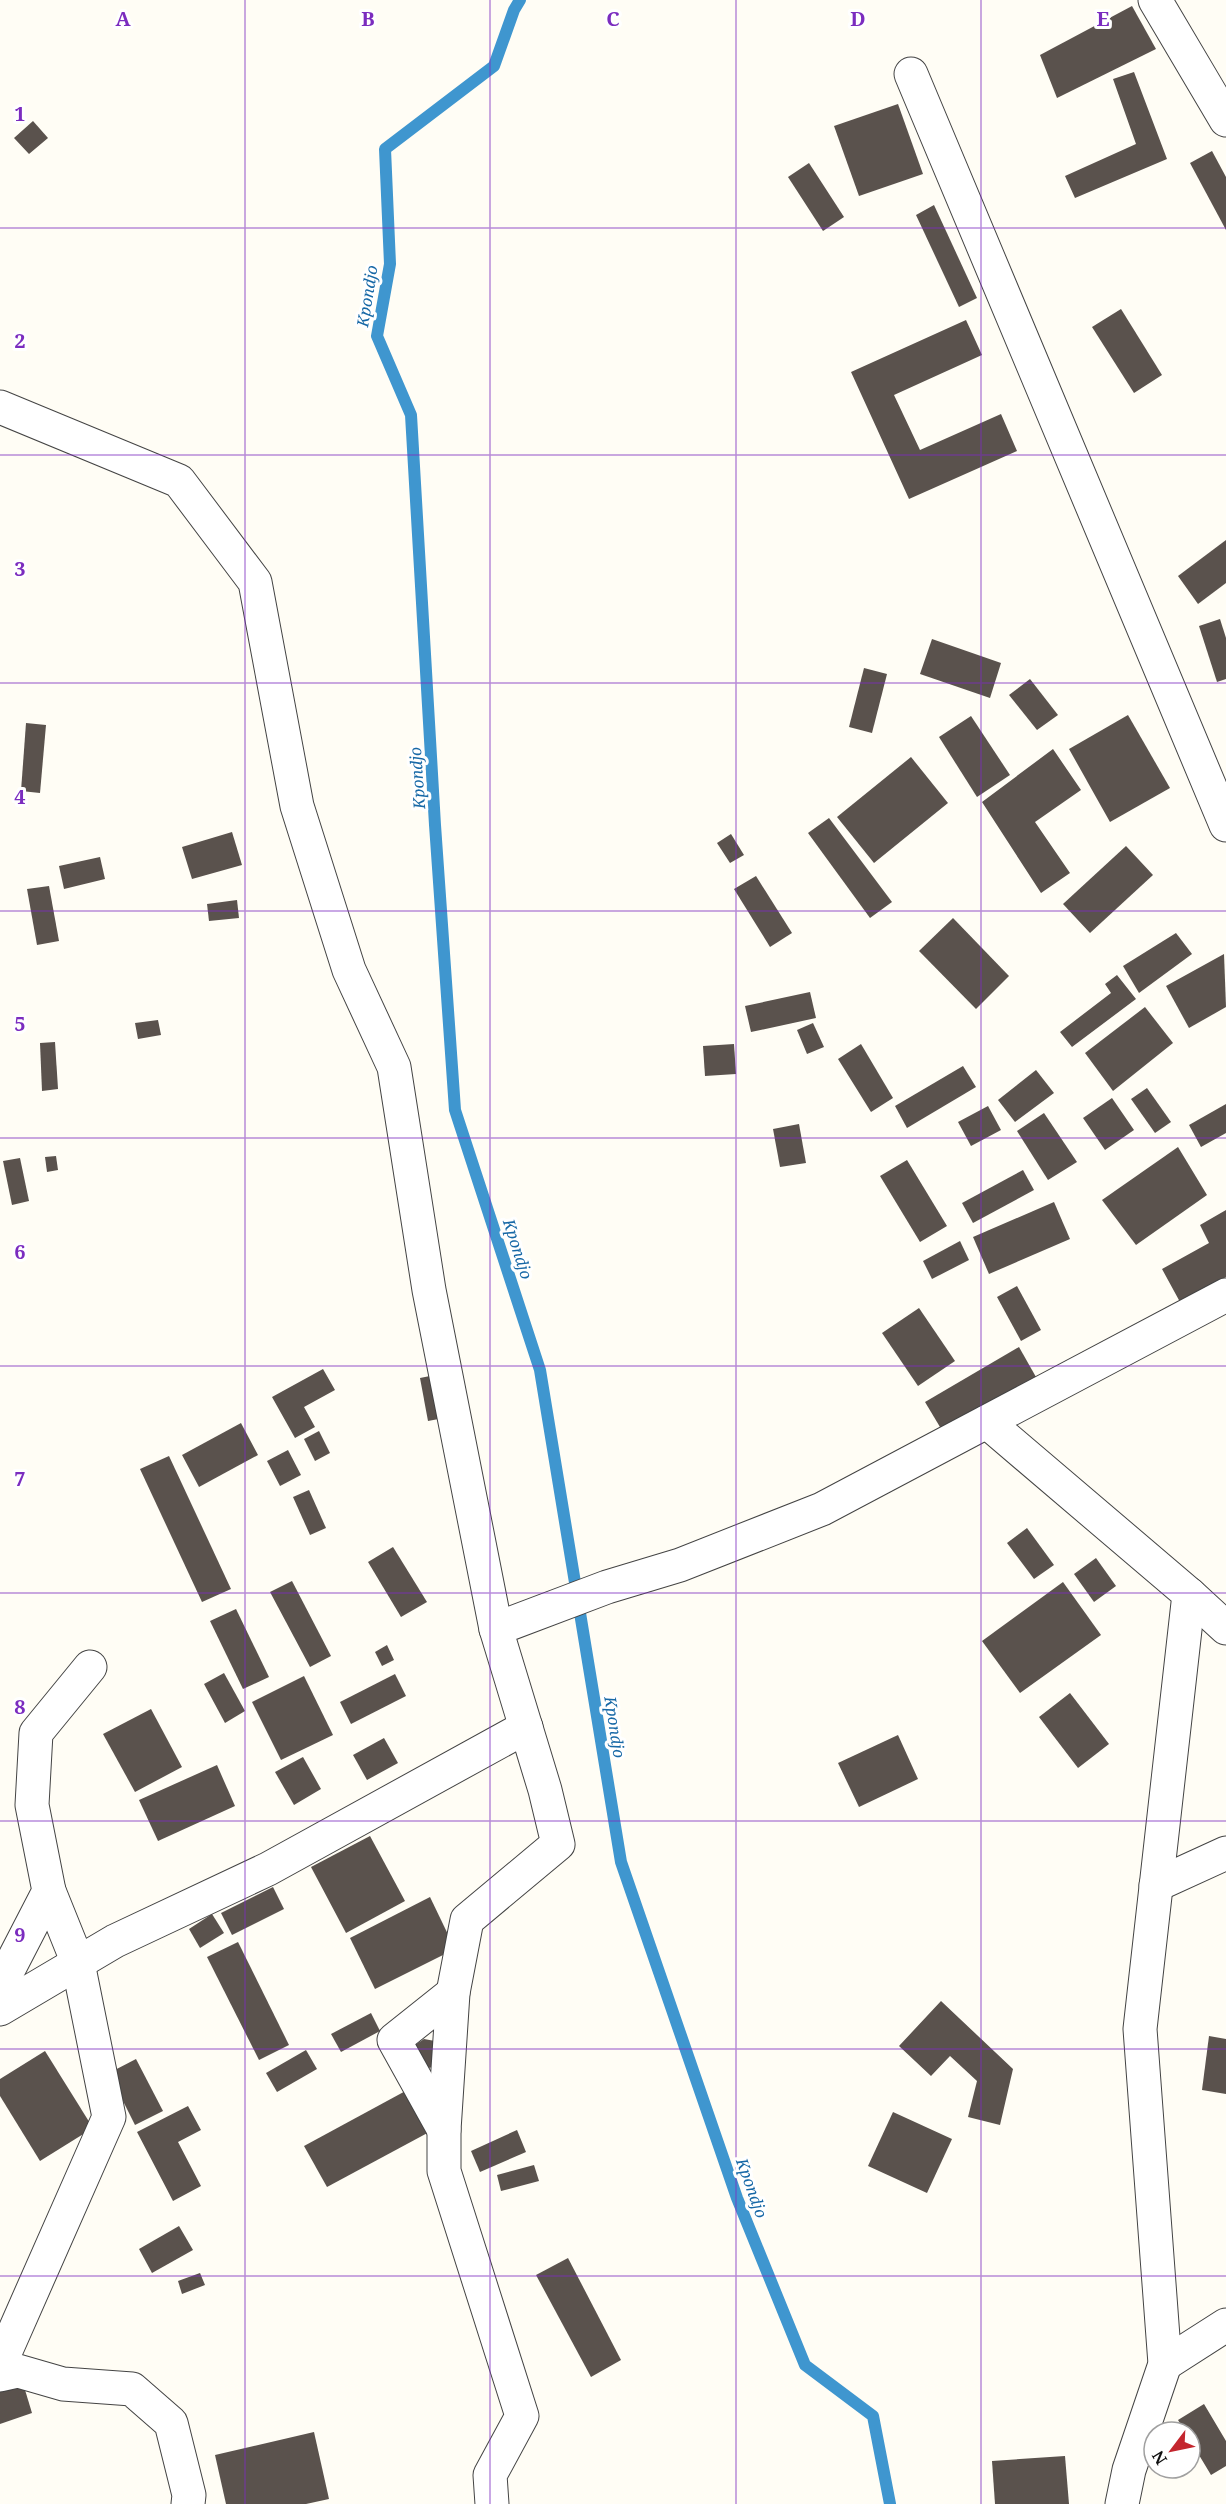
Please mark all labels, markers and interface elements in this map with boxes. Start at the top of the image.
text: A [115,5,131,32]
text: B [361,5,375,32]
text: C [606,5,620,32]
text: D [850,5,866,32]
text: E [1096,5,1110,32]
text: 1 [14,100,26,127]
water label: Kpondjo [351,264,383,329]
text: 2 [14,327,26,354]
text: 3 [14,555,26,582]
water label: Kpondjo [404,746,430,811]
text: 4 [14,783,26,810]
text: 5 [14,1010,26,1037]
water label: Kpondjo [498,1215,538,1282]
text: 6 [14,1238,26,1265]
text: 7 [14,1465,26,1492]
text: 8 [14,1693,26,1720]
water label: Kpondjo [599,1694,631,1759]
text: 9 [14,1921,26,1948]
water label: Kpondjo [731,2154,773,2221]
north arrow [1142,2420,1202,2480]
text: N [1146,2446,1172,2469]

